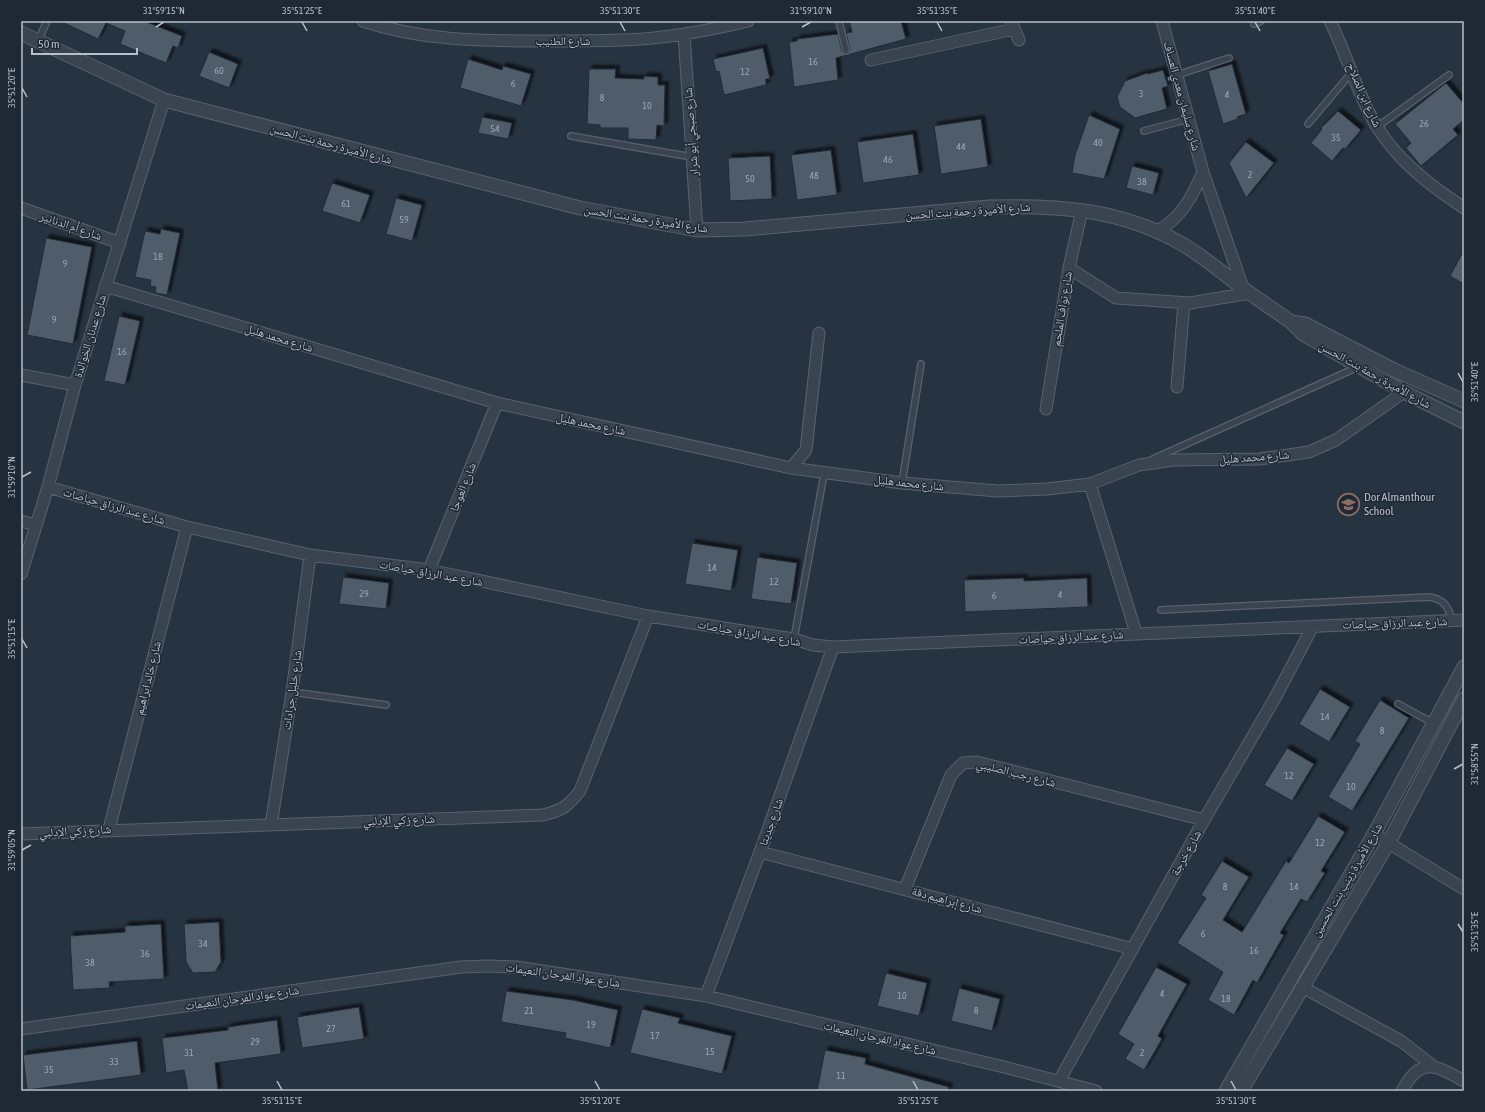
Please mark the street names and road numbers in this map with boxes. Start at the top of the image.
street label: شارع الطنيب [535,34,591,49]
street label: شارع سليمان معدي العساف [1158,40,1203,153]
street label: شارع ابن الصلاح [1343,61,1384,130]
street label: شارع صبحي أبو شرار [681,87,704,178]
street label: شارع الأميرة رحمة بنت الحسن [268,121,394,168]
street label: شارع الأميرة رحمة بنت الحسن [905,200,1031,223]
street label: شارع الأميرة رحمة بنت الحسن [583,202,709,237]
street label: شارع أم الدنانير [37,209,104,244]
street label: شارع نواف الملحم [1049,270,1076,348]
street label: شارع عدنان الخوالدة [71,293,110,380]
street label: شارع محمد هليل [243,321,315,356]
street label: شارع الأميرة رحمة بنت الحسن [1316,338,1433,412]
street label: شارع محمد هليل [555,410,627,439]
street label: شارع محمد هليل [1218,448,1290,467]
street label: شارع العوجا [447,461,480,514]
street label: شارع محمد هليل [873,472,945,495]
street label: شارع عبد الرزاق حياصات [61,485,167,528]
street label: شارع عبد الرزاق حياصات [378,557,484,590]
street label: شارع عبد الرزاق حياصات [1342,614,1448,633]
street label: شارع عبد الرزاق حياصات [696,617,802,650]
street label: شارع عبد الرزاق حياصات [1018,627,1124,648]
street label: شارع خالد ابراهيم [132,640,165,717]
street label: شارع خليل جرادات [279,649,306,731]
street label: شارع رجب الصليبي [974,756,1058,793]
street label: شارع جديتا [756,796,787,848]
street label: شارع زكي الإدلبي [363,812,436,831]
street label: شارع الأميرة زينب بنت الحسين [1309,820,1386,940]
street label: شارع زكي الإدلبي [39,822,112,843]
street label: شارع خرجة [1168,828,1205,879]
street label: شارع إبراهيم دقة [910,884,984,917]
street label: شارع عواد الفرحان النعيمات [505,960,621,991]
street label: شارع عواد الفرحان النعيمات [184,983,300,1014]
street label: شارع عواد الفرحان النعيمات [822,1018,938,1059]

